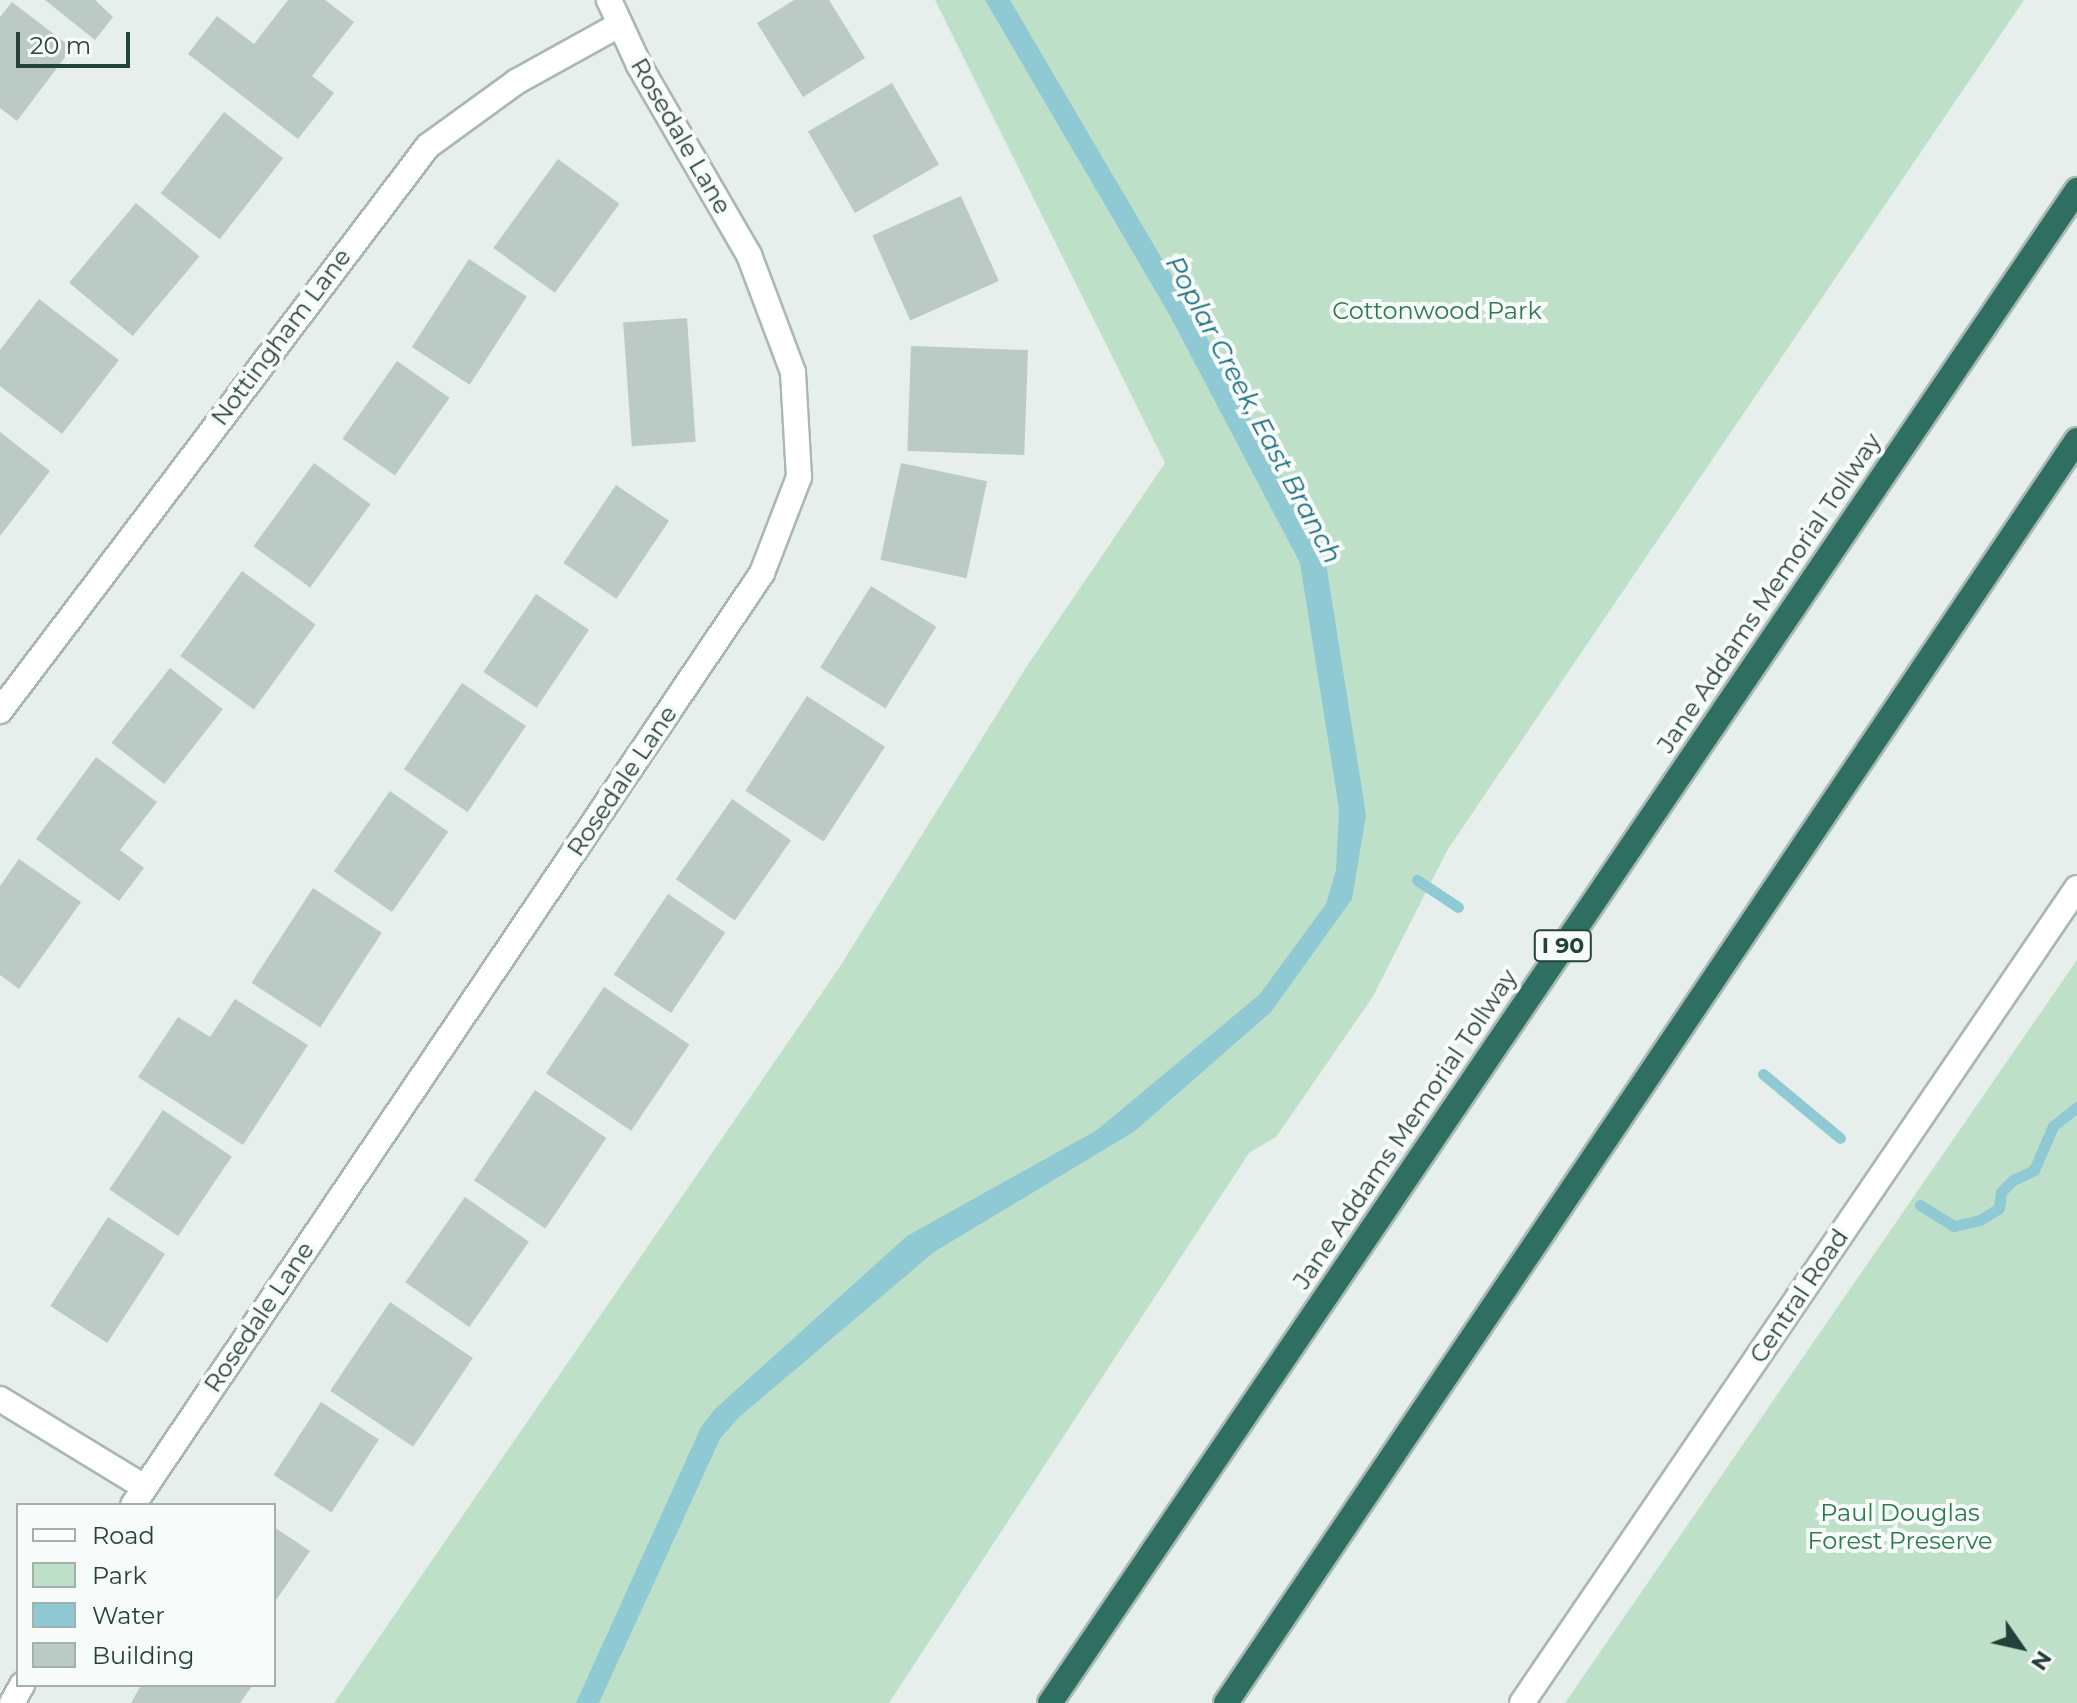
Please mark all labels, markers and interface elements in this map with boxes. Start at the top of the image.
scale bar [20,16,134,66]
text: 20 m [30,31,91,60]
street label: Rosedale Lane [625,53,737,219]
street label: Nottingham Lane [205,243,357,431]
water label: Poplar Creek, East Branch [1158,251,1348,569]
park label: Cottonwood Park [1332,297,1542,325]
street label: Jane Addams Memorial Tollway [1651,428,1887,758]
street label: Rosedale Lane [561,700,683,862]
road number: I 90 [1533,928,1593,964]
street label: Jane Addams Memorial Tollway [1287,964,1523,1294]
street label: Central Road [1744,1224,1854,1368]
street label: Rosedale Lane [198,1236,320,1398]
park label: Paul Douglas Forest Preserve [1807,1499,1993,1555]
legend [16,1503,276,1687]
text: Road [92,1521,155,1550]
text: Park [92,1561,147,1590]
text: Water [92,1601,165,1630]
north arrow [1981,1607,2061,1687]
text: Building [92,1641,195,1670]
text: N [2025,1646,2057,1676]

